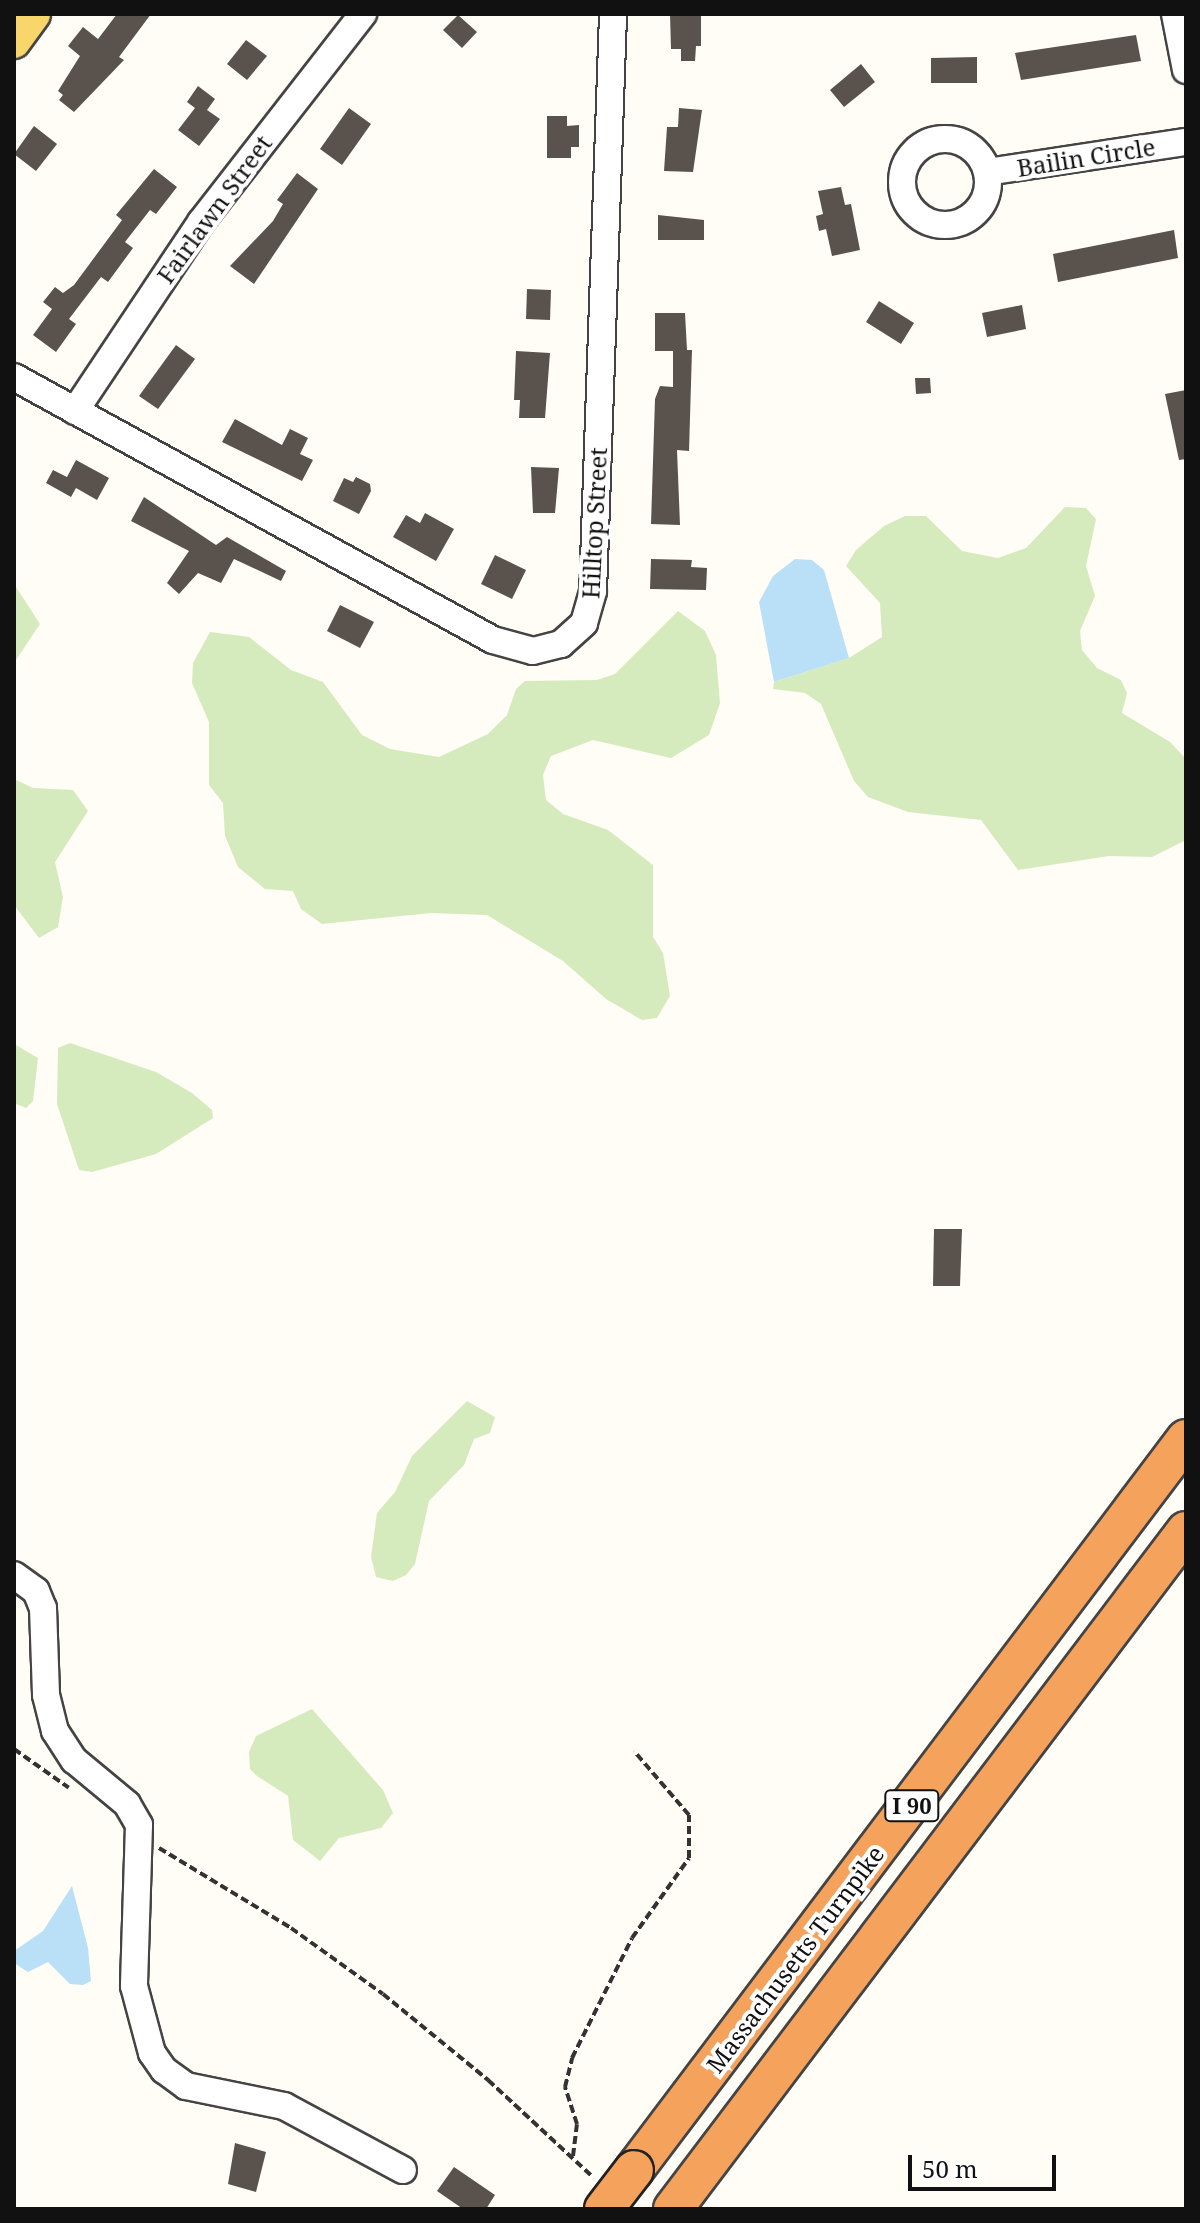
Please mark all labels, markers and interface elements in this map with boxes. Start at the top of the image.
street label: Fairlawn Street [151,129,277,289]
street label: Bailin Circle [1015,132,1157,182]
street label: Hilltop Street [576,446,612,600]
road number: I 90 [884,1788,940,1824]
street label: Massachusetts Turnpike [700,1840,890,2078]
scale bar [912,2139,1060,2189]
text: 50 m [922,2152,978,2185]

